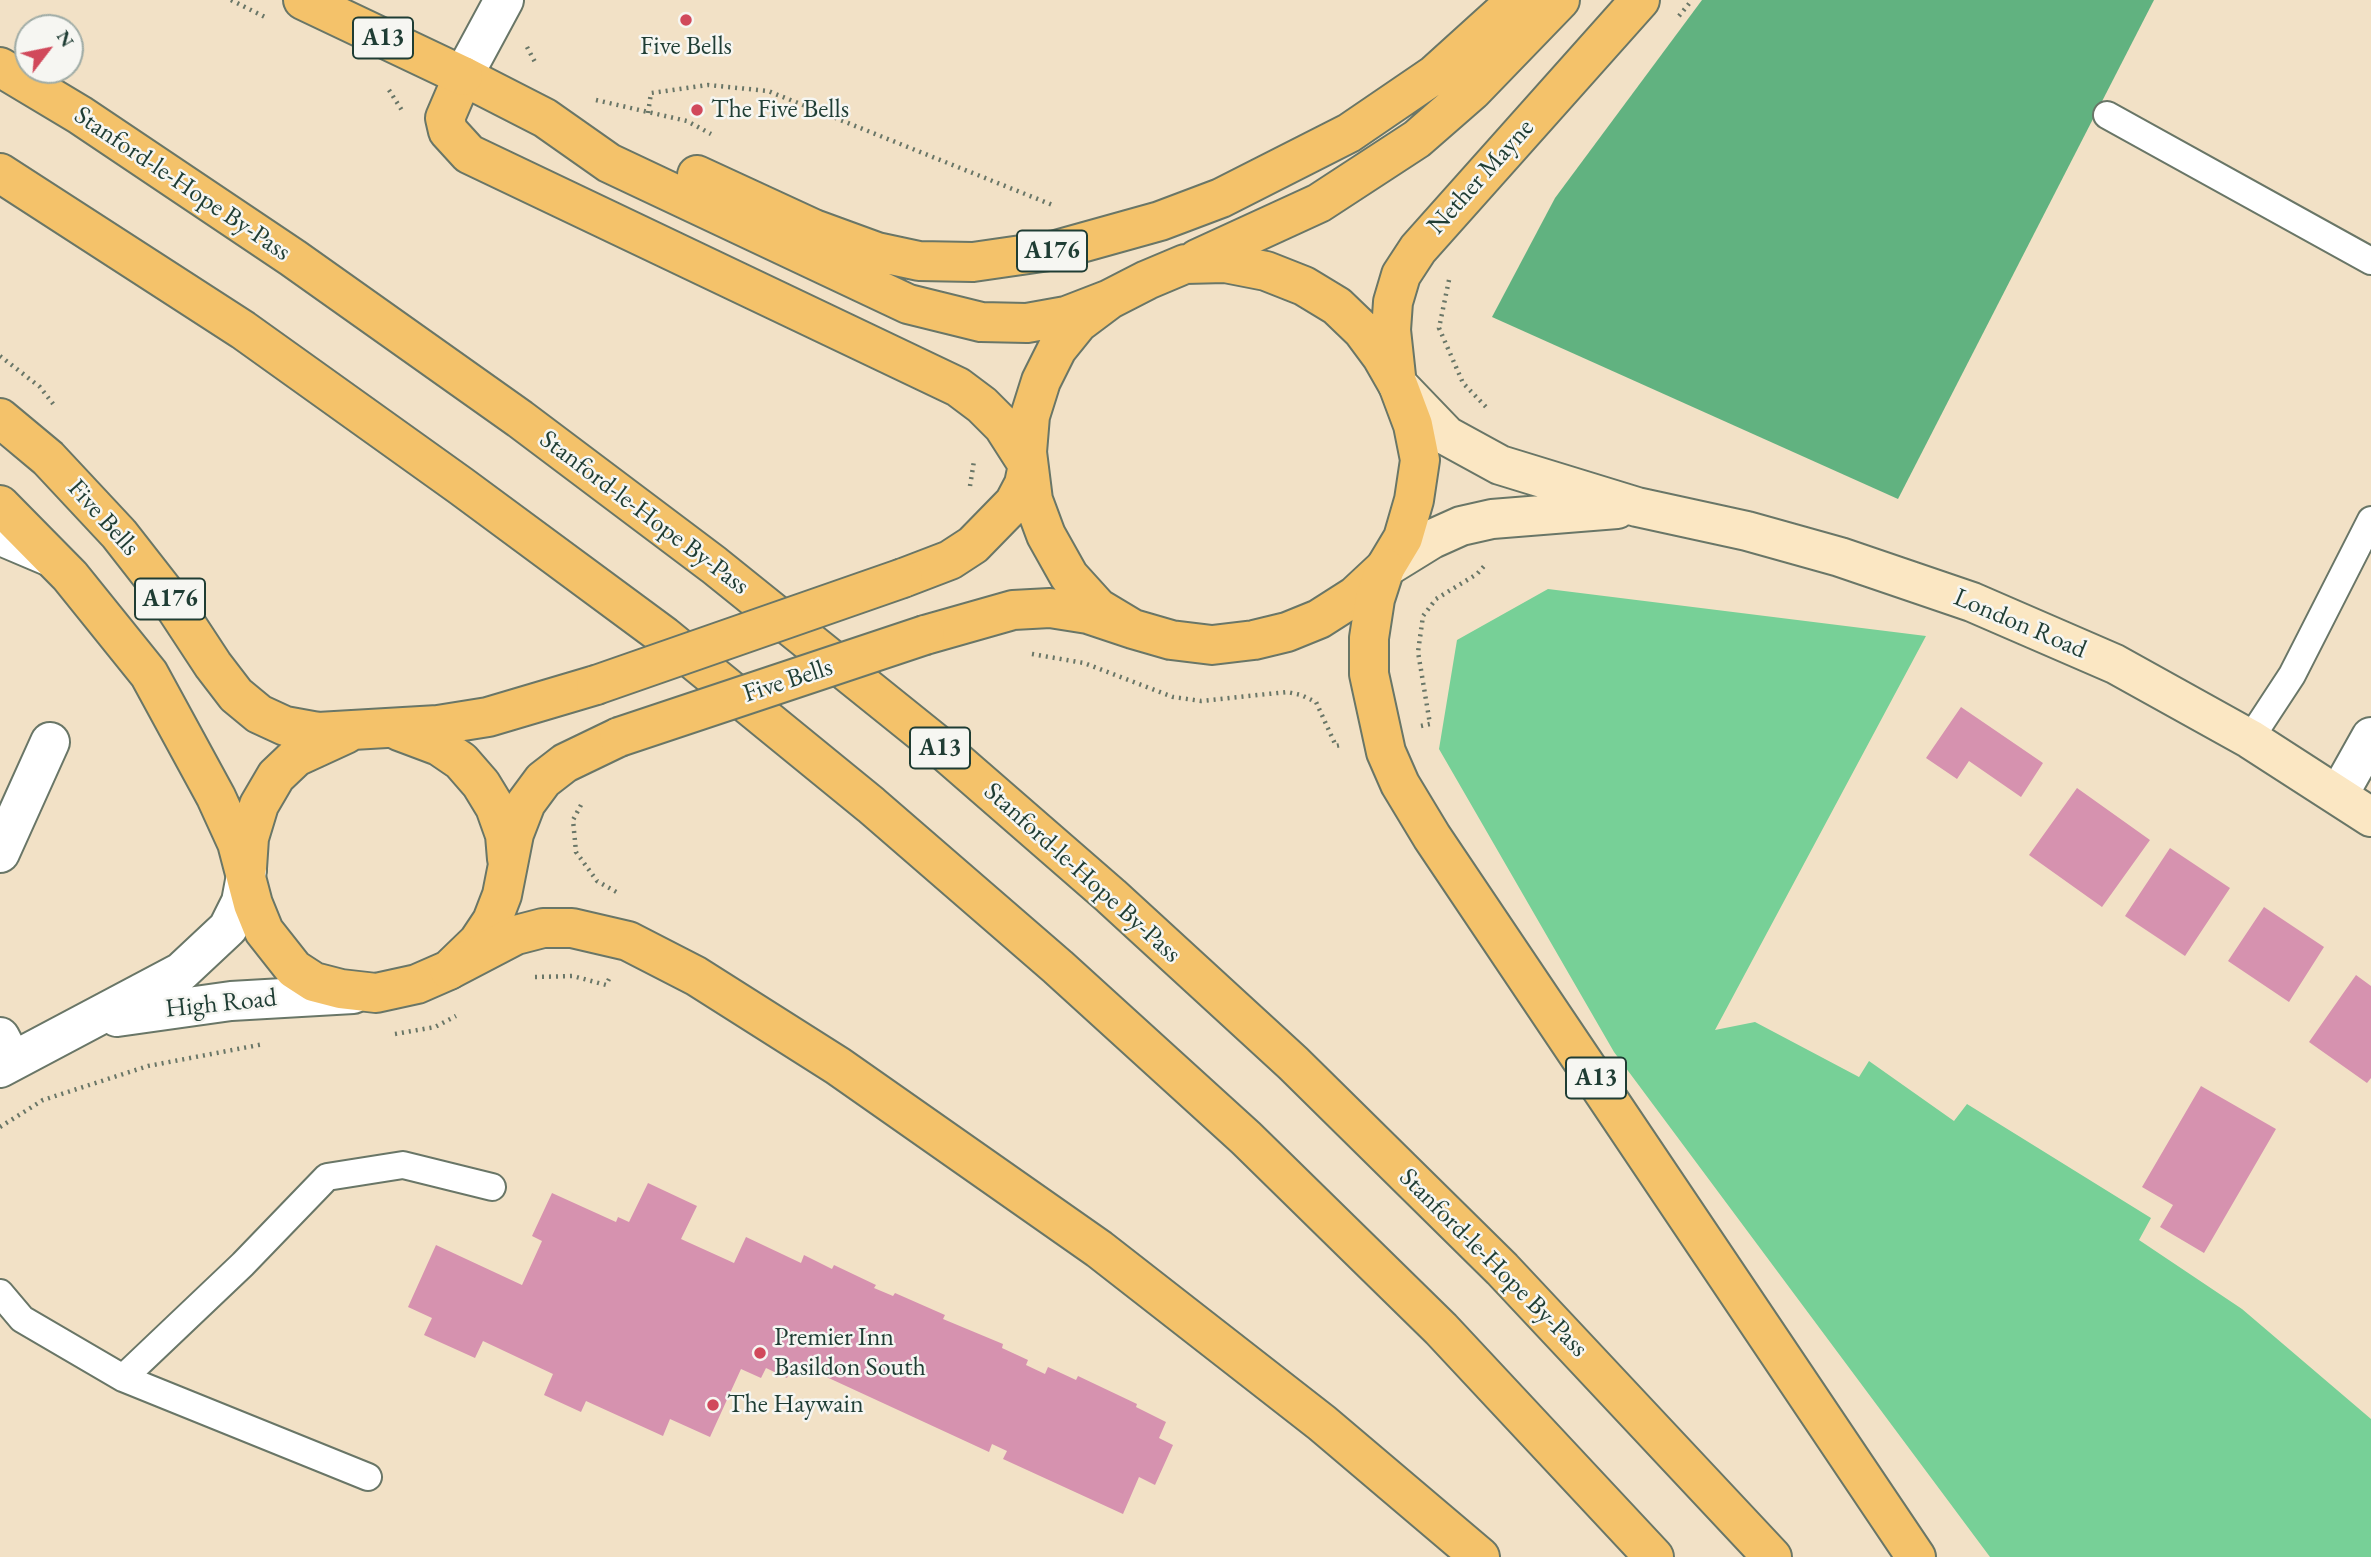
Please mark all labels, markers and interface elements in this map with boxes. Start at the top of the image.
marker: Five Bells [678,12,694,28]
north arrow [14,14,84,84]
road number: A13 [353,18,413,58]
text: N [51,26,80,52]
place label: Five Bells [640,31,732,63]
place label: The Five Bells [711,94,849,126]
street label: Stanford-le-Hope By-Pass [68,100,296,268]
marker: The Five Bells [689,102,705,118]
street label: Nether Mayne [1421,113,1541,241]
road number: A176 [1017,230,1087,272]
street label: Stanford-le-Hope By-Pass [533,424,755,602]
street label: Five Bells [61,473,145,563]
road number: A176 [135,578,205,620]
street label: London Road [1949,582,2091,666]
street label: Five Bells [739,652,837,710]
road number: A13 [910,728,970,768]
street label: Stanford-le-Hope By-Pass [977,776,1187,970]
street label: High Road [164,983,278,1025]
road number: A13 [1566,1058,1626,1098]
street label: Stanford-le-Hope By-Pass [1392,1162,1594,1364]
place label: Premier Inn Basildon South [774,1322,926,1384]
marker: Premier Inn Basildon South [752,1345,768,1361]
place label: The Haywain [727,1389,864,1421]
marker: The Haywain [705,1397,721,1413]

